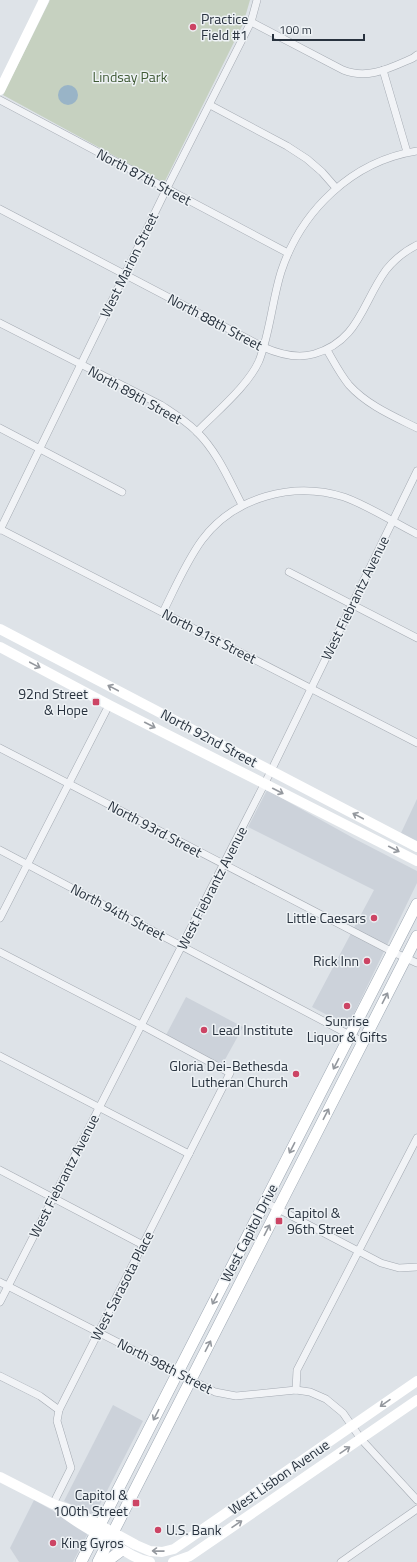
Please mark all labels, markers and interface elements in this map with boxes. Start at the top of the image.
place label: Practice Field #1 [201,8,248,45]
scale bar [273,16,364,42]
text: 100 m [279,20,312,39]
marker: Practice Field #1 [188,22,198,32]
park label: Lindsay Park [93,66,168,87]
street label: North 87th Street [93,143,195,210]
street label: West Marion Street [94,209,163,321]
street label: North 88th Street [164,288,266,355]
street label: North 89th Street [84,360,186,429]
street label: West Fiebrantz Avenue [315,532,394,664]
street label: North 91st Street [158,603,260,668]
one-way arrow [28,662,40,670]
place label: 92nd Street & Hope [18,683,88,720]
one-way arrow [107,683,119,691]
marker: 92nd Street & Hope [91,697,101,707]
street label: North 92nd Street [157,703,261,772]
one-way arrow [144,722,156,730]
one-way arrow [272,787,284,795]
street label: North 93rd Street [104,795,206,862]
one-way arrow [352,812,364,819]
street label: West Fiebrantz Avenue [171,822,252,953]
one-way arrow [388,846,400,854]
street label: North 94th Street [67,878,169,945]
place label: Little Caesars [286,907,366,928]
marker: Little Caesars [369,913,379,923]
place label: Rick Inn [313,950,359,971]
marker: Rick Inn [362,956,372,966]
one-way arrow [382,992,389,1004]
marker: Sunrise Liquor & Gifts [342,1001,352,1011]
place label: Sunrise Liquor & Gifts [307,1010,387,1047]
place label: Lead Institute [212,1019,293,1040]
marker: Lead Institute [199,1025,209,1035]
place label: Gloria Dei-Bethesda Lutheran Church [169,1055,288,1092]
one-way arrow [331,1057,339,1069]
marker: Gloria Dei-Bethesda Lutheran Church [291,1069,301,1079]
one-way arrow [323,1108,330,1120]
street label: West Fiebrantz Avenue [23,1110,104,1241]
one-way arrow [288,1142,295,1154]
street label: West Capitol Drive [215,1180,282,1286]
place label: Capitol & 96th Street [287,1202,354,1239]
marker: Capitol & 96th Street [274,1216,284,1226]
one-way arrow [264,1224,272,1236]
street label: West Sarasota Place [85,1227,158,1344]
one-way arrow [211,1293,218,1305]
street label: North 98th Street [114,1332,217,1399]
one-way arrow [205,1340,213,1352]
one-way arrow [380,1399,391,1407]
one-way arrow [151,1409,159,1421]
street label: West Lisbon Avenue [224,1434,334,1519]
one-way arrow [339,1446,350,1454]
place label: Capitol & 100th Street [53,1484,128,1521]
marker: Capitol & 100th Street [131,1498,141,1508]
place label: U.S. Bank [166,1519,222,1540]
one-way arrow [232,1520,243,1528]
marker: U.S. Bank [153,1525,163,1535]
place label: King Gyros [61,1532,124,1553]
marker: King Gyros [48,1538,58,1548]
one-way arrow [152,1547,165,1555]

